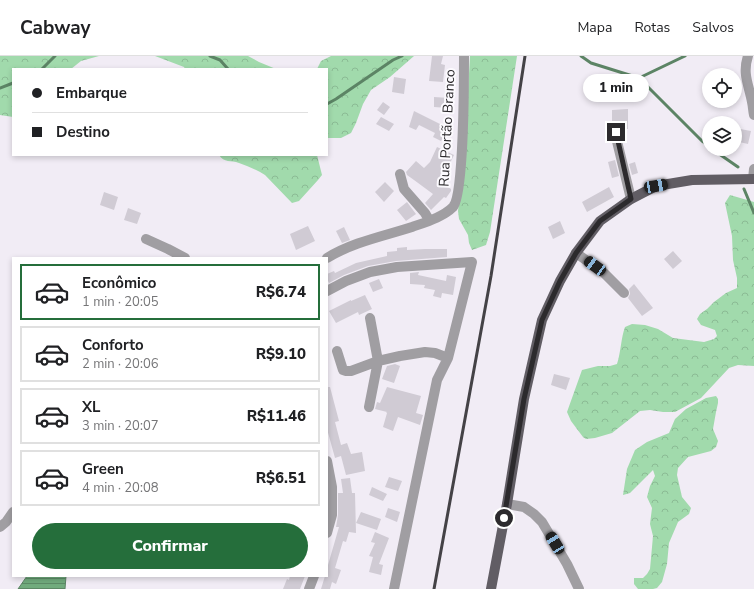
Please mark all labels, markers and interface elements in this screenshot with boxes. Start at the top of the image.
text: Cabway [20,15,90,41]
text: Mapa [577,18,612,37]
text: Rotas [634,18,670,37]
text: Salvos [692,18,734,37]
map controls [702,68,742,156]
button: locate [702,68,742,108]
street label: Rua Portão Branco [434,69,460,187]
callout: 1 min [583,74,649,102]
text: 1 min [599,79,633,97]
text: Embarque [56,83,127,103]
button: layers [702,116,742,156]
text: Destino [56,122,110,142]
route end [607,123,625,141]
car [643,178,669,194]
car [582,254,608,278]
text: Econômico [82,273,156,293]
icon: car [34,274,70,310]
text: R$6.74 [256,282,306,302]
text: 1 min · 20:05 [82,293,158,311]
text: Conforto [82,335,144,355]
icon: car [34,336,70,372]
text: R$9.10 [256,344,306,364]
text: 2 min · 20:06 [82,355,158,373]
text: XL [82,397,101,417]
icon: car [34,398,70,434]
text: R$11.46 [247,406,306,426]
text: 3 min · 20:07 [82,417,158,435]
text: Green [82,459,124,479]
icon: car [34,460,70,496]
text: R$6.51 [256,468,306,488]
text: 4 min · 20:08 [82,479,158,497]
route start [495,509,513,527]
button: Confirmar [32,523,308,569]
car [544,530,566,556]

